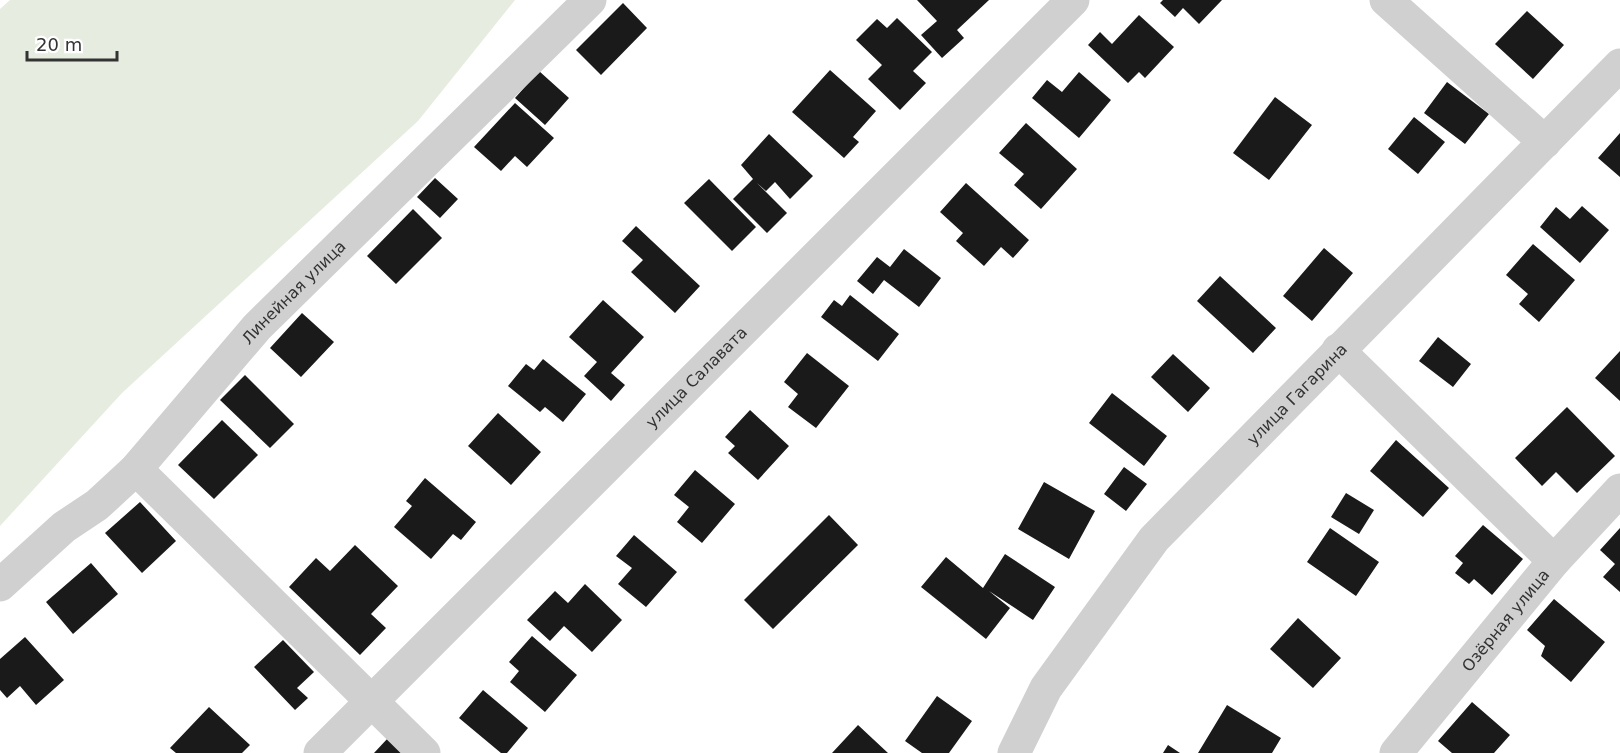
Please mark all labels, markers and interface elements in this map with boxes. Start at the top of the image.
scale bar [27,24,117,62]
text: 20 m [36,34,82,55]
street label: Линейная улица [237,236,349,348]
street label: улица Салавата [642,322,751,431]
street label: улица Гагарина [1243,339,1351,448]
street label: Озёрная улица [1458,565,1553,675]

